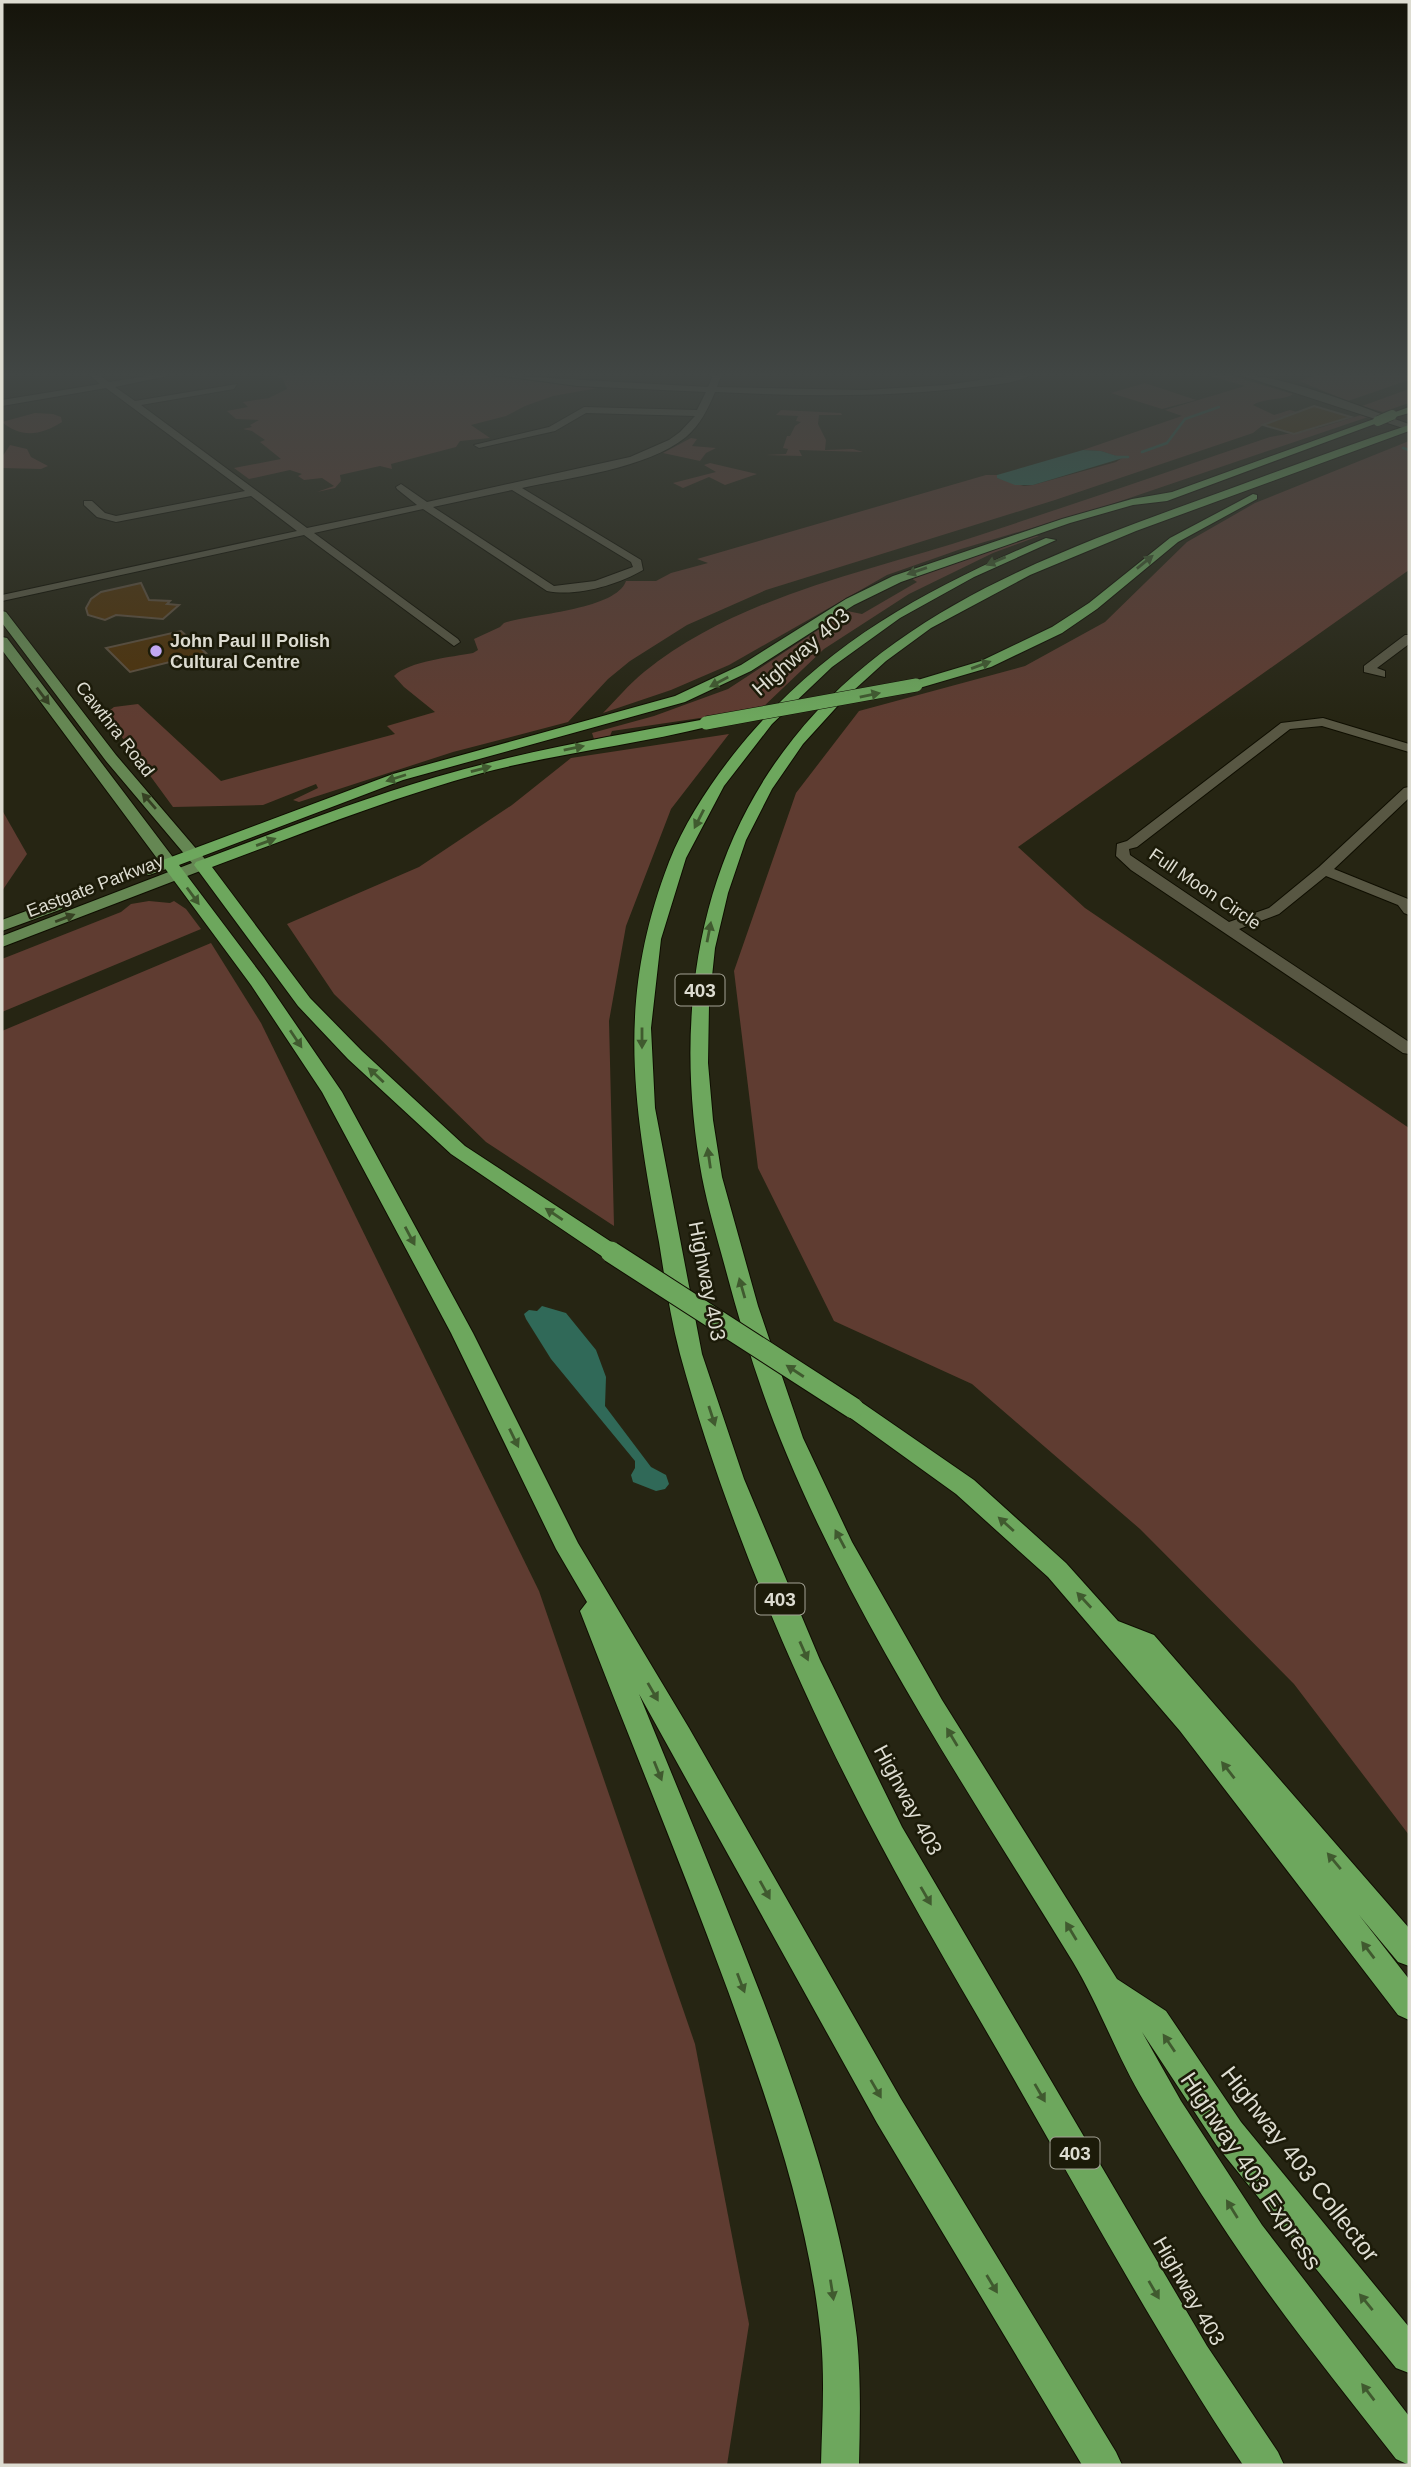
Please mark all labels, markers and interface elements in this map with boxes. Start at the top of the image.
one-way arrow [1136,555,1153,570]
one-way arrow [985,556,1006,567]
one-way arrow [907,566,928,577]
street label: Highway 403 [747,603,854,700]
place label: John Paul II Polish Cultural Centre [170,631,330,672]
marker: John Paul II Polish Cultural Centre [148,643,164,659]
one-way arrow [971,660,992,671]
one-way arrow [709,675,729,687]
street label: Cawthra Road [72,678,158,780]
one-way arrow [35,687,49,705]
one-way arrow [859,690,881,701]
one-way arrow [563,742,585,753]
one-way arrow [470,763,492,774]
one-way arrow [385,773,406,784]
one-way arrow [142,793,157,810]
one-way arrow [693,809,704,829]
one-way arrow [255,836,276,847]
street label: Full Moon Circle [1146,844,1264,934]
street label: Eastgate Parkway [24,851,166,921]
one-way arrow [186,887,200,905]
one-way arrow [55,912,76,923]
one-way arrow [703,921,714,943]
road number: 403 [676,974,724,1006]
one-way arrow [636,1027,648,1049]
one-way arrow [289,1030,303,1048]
one-way arrow [368,1067,385,1083]
one-way arrow [704,1147,715,1169]
one-way arrow [545,1208,564,1221]
street label: Highway 403 [685,1219,730,1343]
one-way arrow [404,1226,415,1246]
one-way arrow [736,1277,746,1298]
one-way arrow [785,1364,805,1377]
one-way arrow [707,1406,718,1427]
one-way arrow [509,1428,520,1448]
one-way arrow [998,1517,1015,1532]
one-way arrow [834,1530,846,1549]
road number: 403 [756,1583,804,1614]
one-way arrow [1077,1592,1093,1609]
one-way arrow [799,1640,810,1661]
one-way arrow [647,1683,659,1702]
one-way arrow [946,1728,959,1747]
street label: Highway 403 [870,1741,947,1859]
one-way arrow [653,1761,664,1782]
one-way arrow [1221,1762,1236,1780]
one-way arrow [1327,1853,1342,1870]
one-way arrow [759,1880,771,1900]
one-way arrow [920,1887,932,1906]
one-way arrow [1064,1922,1077,1941]
one-way arrow [1361,1941,1375,1959]
one-way arrow [736,1973,747,1994]
one-way arrow [1162,2034,1176,2052]
street label: Highway 403 Collector [1216,2061,1385,2267]
street label: Highway 403 Express [1175,2067,1328,2274]
one-way arrow [870,2079,882,2098]
one-way arrow [1034,2084,1046,2103]
road number: 403 [1050,2138,1100,2168]
one-way arrow [1225,2200,1238,2219]
street label: Highway 403 [1149,2232,1230,2349]
one-way arrow [986,2275,998,2294]
one-way arrow [827,2279,838,2301]
one-way arrow [1148,2280,1160,2300]
one-way arrow [1359,2293,1374,2310]
one-way arrow [1361,2383,1375,2401]

